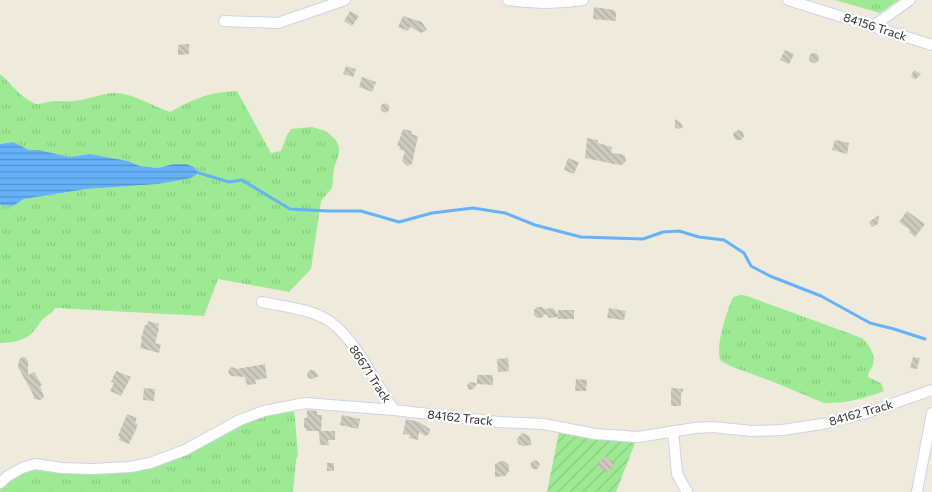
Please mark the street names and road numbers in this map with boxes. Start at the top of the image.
street label: 84156 Track [842,9,909,43]
street label: 86671 Track [347,342,395,405]
street label: 84162 Track [827,396,895,428]
street label: 84162 Track [427,407,494,427]

